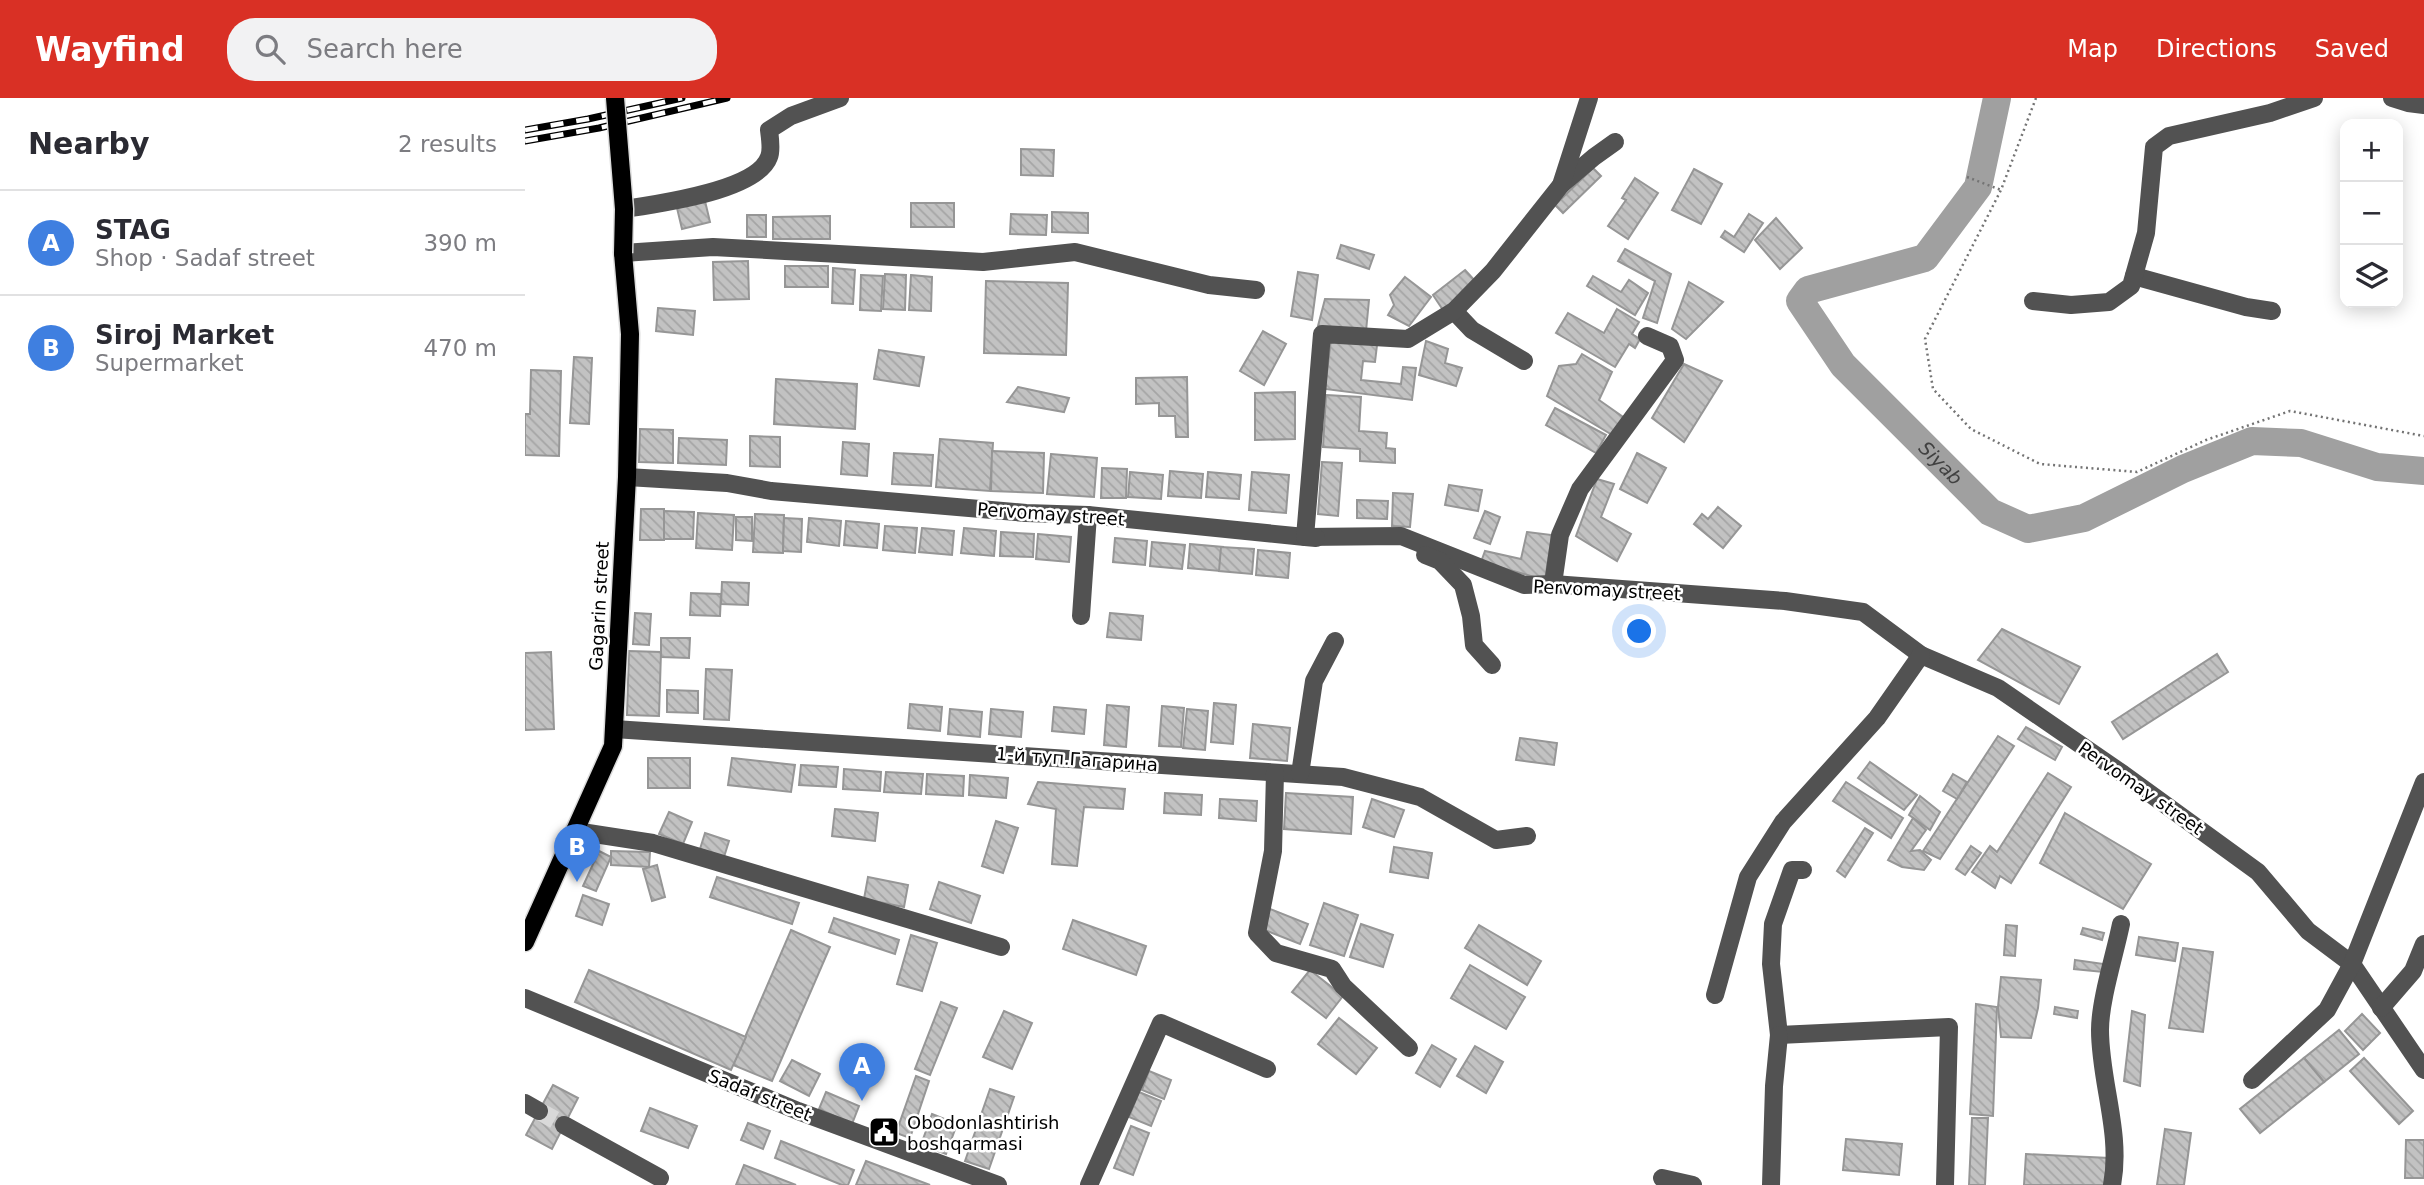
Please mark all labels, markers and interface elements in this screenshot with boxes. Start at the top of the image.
search box [227,18,717,81]
text: Wayfind [35,30,185,69]
icon: search [251,30,289,68]
text: Search here [307,34,463,64]
text: Map [2067,35,2118,63]
text: Directions [2156,35,2277,63]
text: Saved [2315,35,2389,63]
map controls [2340,119,2403,308]
button: + [2340,119,2403,182]
text: Nearby [28,126,150,161]
text: 2 results [398,131,497,157]
button: − [2340,182,2403,245]
text: STAG [95,215,171,245]
text: A [42,230,60,256]
text: 390 m [423,230,497,256]
text: Shop · Sadaf street [95,245,315,271]
button: layers [2340,245,2403,308]
text: Siroj Market [95,320,274,350]
text: B [42,335,60,361]
text: 470 m [423,335,497,361]
text: Supermarket [95,350,244,376]
water label: Siyab [1915,437,1967,489]
street label: Pervomay street [976,498,1126,530]
street label: Gagarin street [585,541,613,671]
street label: Pervomay street [1533,576,1681,604]
your location [1622,614,1656,648]
street label: Pervomay street [2074,737,2208,839]
street label: 1-й туп.Гагарина [995,743,1159,775]
pin: B [554,824,600,882]
pin: A [839,1043,885,1101]
street label: Sadaf street [705,1065,815,1125]
place label: Obodonlashtirish boshqarmasi [907,1112,1060,1154]
public building icon: Obodonlashtirish boshqarmasi [867,1115,901,1149]

